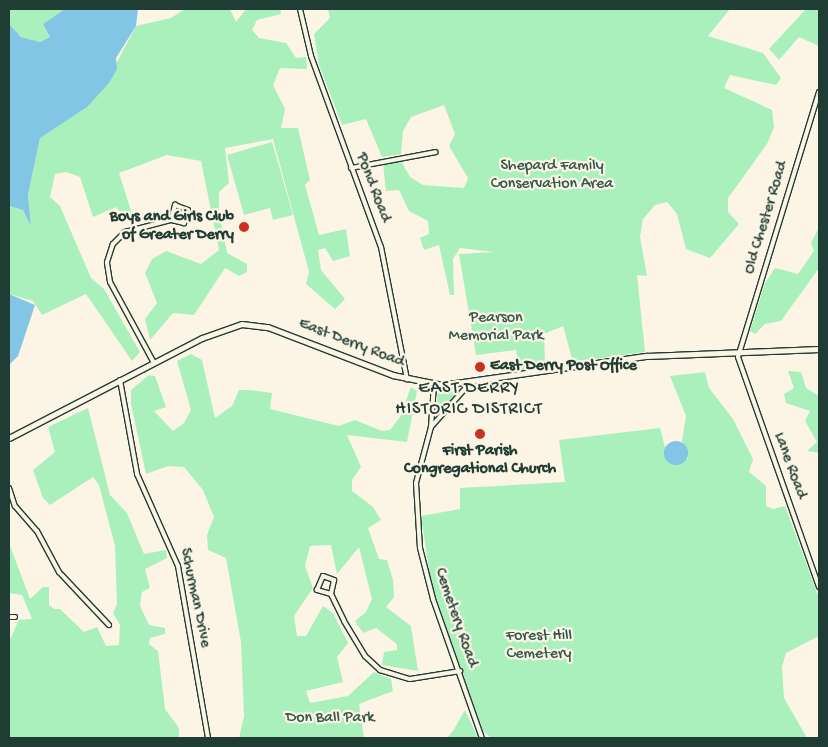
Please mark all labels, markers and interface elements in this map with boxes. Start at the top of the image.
street label: Pond Road [350,151,394,225]
park label: Shepard Family Conservation Area [491,157,613,195]
street label: Old Chester Road [741,159,793,277]
place label: Boys and Girls Club of Greater Derry [110,208,234,246]
marker: Boys and Girls Club of Greater Derry [238,221,250,233]
park label: Pearson Memorial Park [449,309,543,347]
street label: East Derry Road [295,315,407,373]
place label: East Derry Post Office [490,357,637,377]
marker: East Derry Post Office [474,361,486,373]
district label: EAST DERRY HISTORIC DISTRICT [393,379,545,422]
marker: First Parish Congregational Church [474,428,486,440]
street label: Lane Road [768,430,810,502]
place label: First Parish Congregational Church [404,442,556,480]
street label: Schurman Drive [174,547,214,649]
street label: Cemetery Road [429,566,481,670]
park label: Forest Hill Cemetery [506,627,572,665]
park label: Don Ball Park [286,709,374,729]

